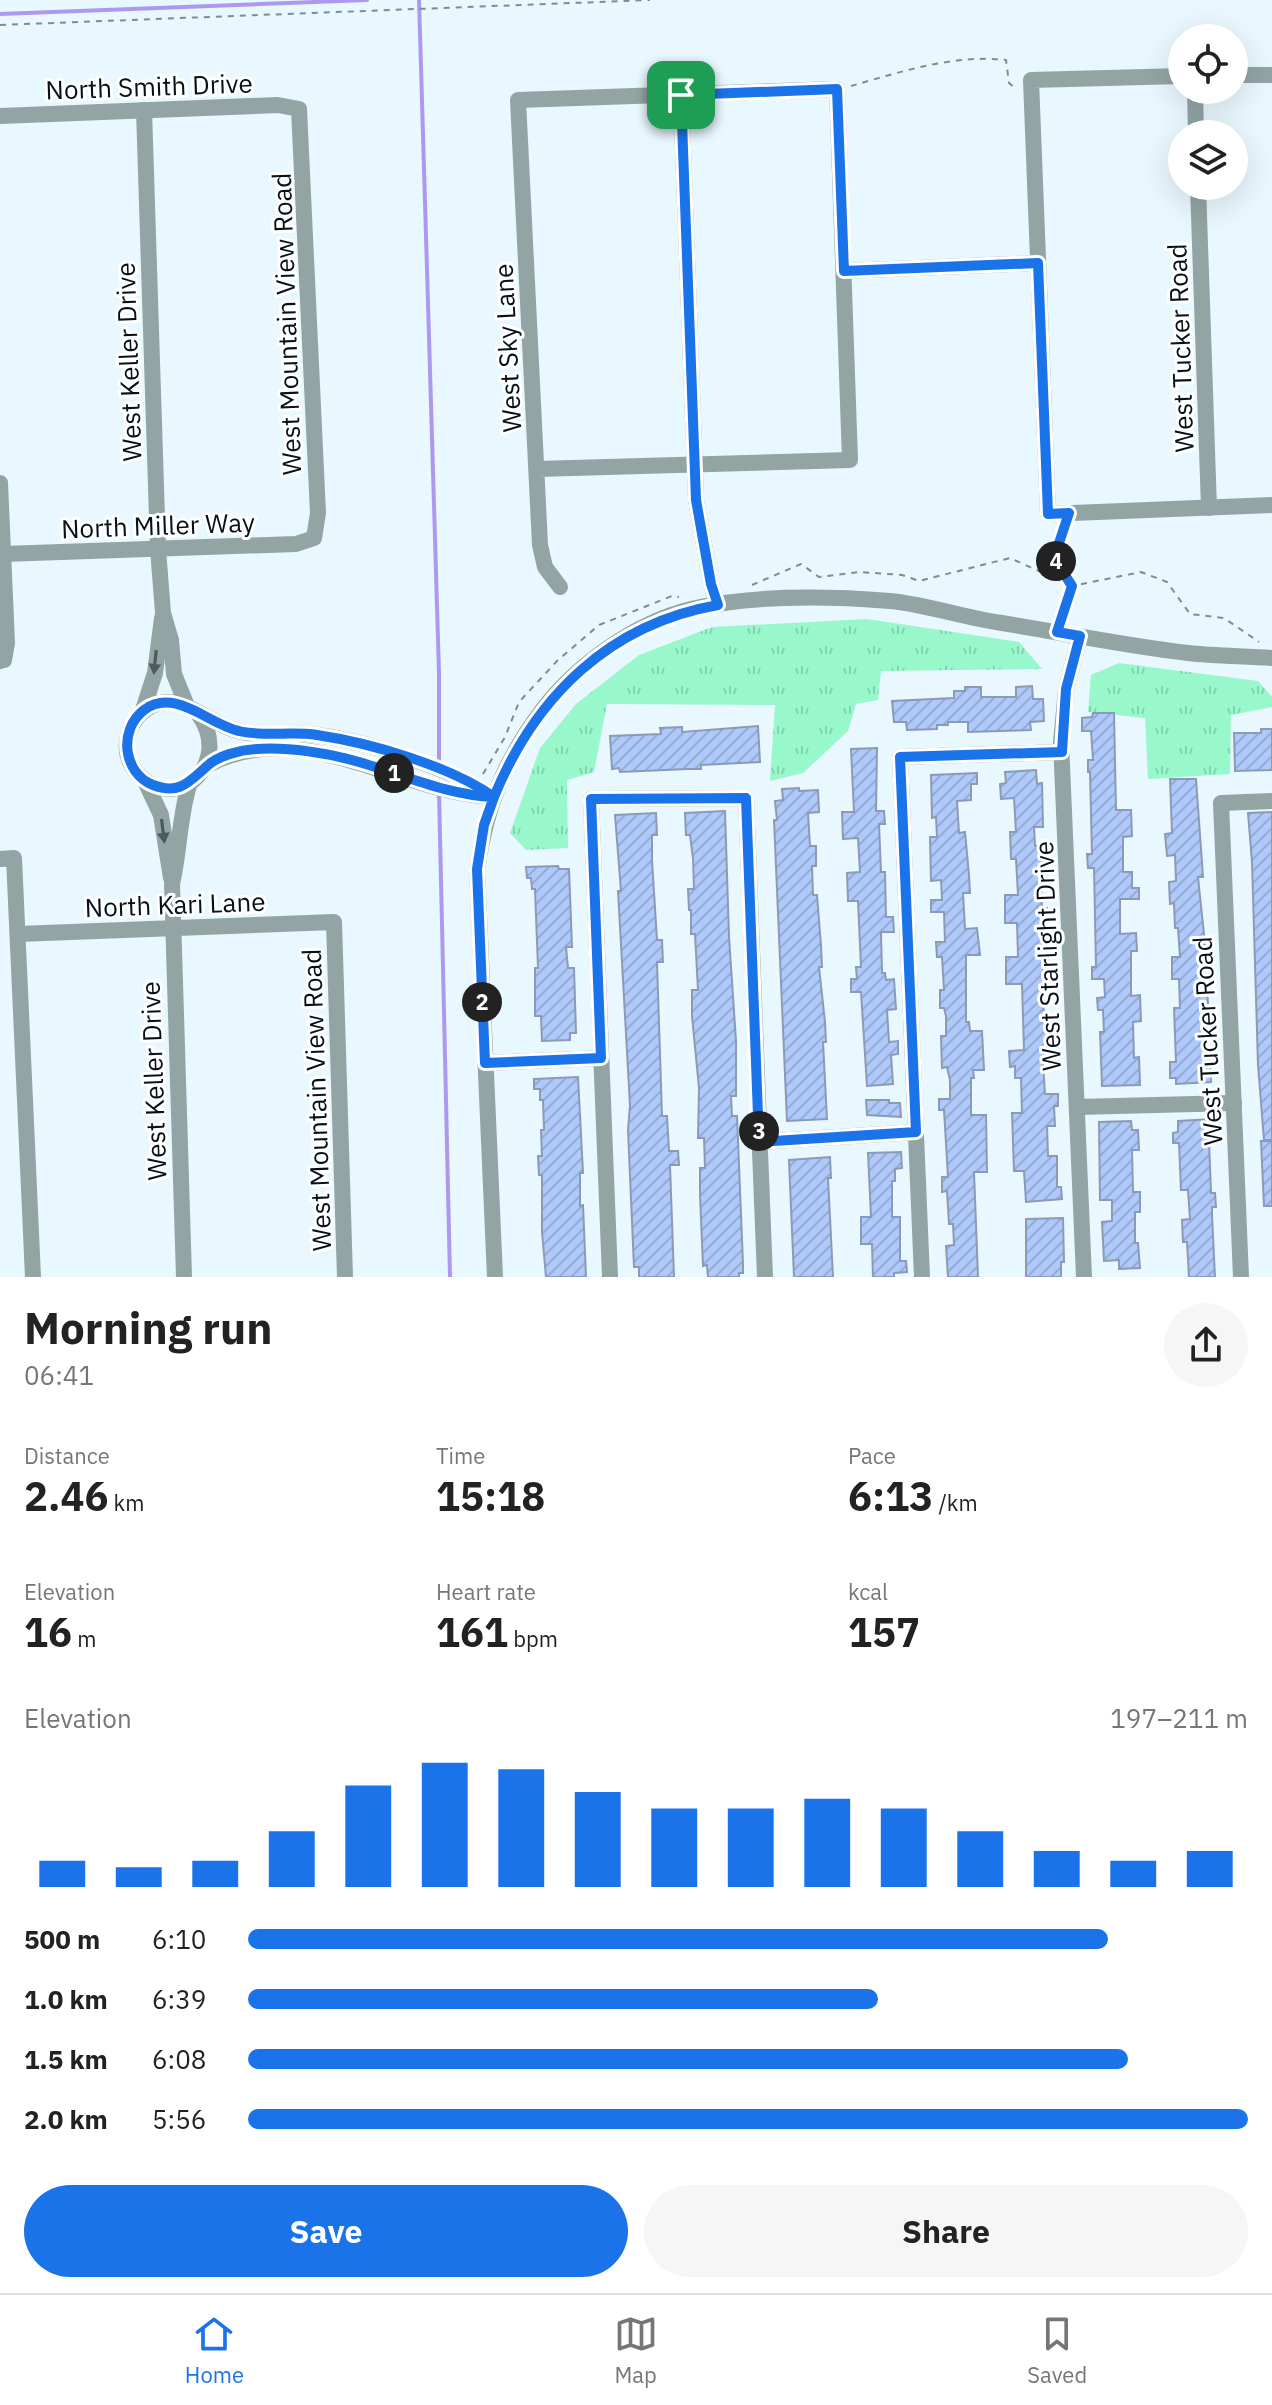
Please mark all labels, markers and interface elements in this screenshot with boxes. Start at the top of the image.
map controls [1168,24,1248,200]
button: locate [1168,24,1248,104]
pin [647,61,715,129]
street label: North Smith Drive [45,65,253,107]
icon: arrive [659,73,703,117]
button: layers [1168,120,1248,200]
street label: West Mountain View Road [264,172,308,476]
street label: West Tucker Road [1159,243,1201,453]
street label: West Keller Drive [108,262,148,462]
street label: West Sky Lane [486,263,528,433]
street label: North Miller Way [61,505,255,545]
pin: 4 [1036,541,1076,581]
text: 4 [1049,546,1063,575]
one-way arrow [149,650,162,675]
pin: 1 [374,753,414,793]
text: 1 [387,758,401,787]
one-way arrow [157,819,170,844]
street label: West Starlight Drive [1026,840,1068,1072]
street label: North Kari Lane [84,884,266,924]
street label: West Tucker Road [1185,936,1229,1146]
street label: West Mountain View Road [294,948,338,1252]
street label: West Keller Drive [133,981,173,1181]
pin: 2 [462,982,502,1022]
text: 2 [475,987,489,1016]
pin: 3 [739,1111,779,1151]
text: 3 [752,1116,766,1145]
text: Morning run [24,1299,273,1356]
button: share [1164,1303,1248,1387]
text: 06:41 [24,1358,94,1392]
text: Distance [24,1441,110,1470]
text: Time [436,1441,485,1470]
text: Pace [848,1441,896,1470]
text: 2.46 [24,1470,108,1522]
text: 15:18 [436,1470,545,1522]
text: 6:13 [848,1470,933,1522]
text: km [108,1488,144,1517]
text: /km [933,1488,978,1517]
text: Elevation [24,1577,115,1606]
text: Heart rate [436,1577,536,1606]
text: kcal [848,1577,888,1606]
text: 16 [24,1606,72,1658]
text: 161 [436,1606,508,1658]
text: 157 [848,1606,920,1658]
text: m [72,1624,96,1653]
text: bpm [508,1624,558,1653]
text: Elevation [24,1701,132,1735]
text: 197–211 m [1110,1701,1248,1735]
text: 500 m [24,1922,100,1956]
text: 6:10 [152,1922,206,1956]
text: 1.0 km [24,1982,108,2016]
text: 6:39 [152,1982,206,2016]
text: 1.5 km [24,2042,108,2076]
text: 6:08 [152,2042,206,2076]
text: 2.0 km [24,2102,108,2136]
text: 5:56 [152,2102,206,2136]
button: Save [24,2185,628,2277]
button: Share [644,2185,1248,2277]
tab: Home [185,2312,244,2389]
tab: Map [614,2312,658,2389]
tab: Saved [1027,2312,1087,2389]

